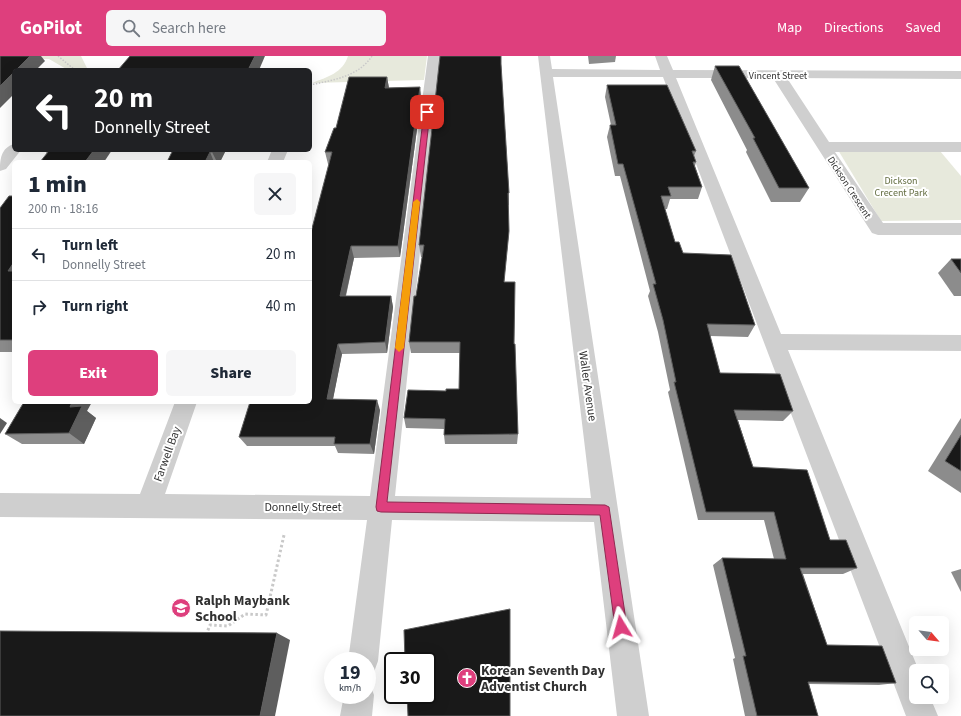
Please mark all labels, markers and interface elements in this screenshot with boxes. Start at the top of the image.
search box [106,10,386,46]
text: GoPilot [20,15,82,42]
icon: search [120,17,142,39]
text: Search here [152,18,226,39]
text: Map [777,18,802,38]
text: Directions [824,18,883,38]
text: Saved [905,18,941,38]
street label: Vincent Street [749,69,808,83]
text: 20 m [94,78,153,118]
icon: left [28,84,80,136]
pin [410,95,444,129]
icon: arrive [416,101,438,123]
text: Donnelly Street [94,115,210,140]
street label: Dickson Crescent [824,154,875,222]
text: 1 min [28,167,87,202]
button: close [254,173,296,215]
park label: Dickson Crecent Park [875,174,927,200]
text: 200 m · 18:16 [28,200,98,218]
text: Turn left [62,235,118,256]
icon: left [28,244,50,266]
text: 20 m [266,244,296,265]
text: Donnelly Street [62,256,146,274]
icon: right [28,296,50,318]
text: Turn right [62,296,128,317]
text: 40 m [266,296,296,317]
button: Exit [28,350,158,396]
button: Share [166,350,296,396]
street label: Waller Avenue [574,350,601,422]
street label: Farwell Bay [150,424,185,484]
street label: Donnelly Street [264,499,342,516]
place label: Ralph Maybank School [195,591,290,627]
school or university icon: Ralph Maybank School [170,597,192,619]
position arrow [600,606,642,648]
north arrow [909,616,949,656]
map controls [909,616,949,704]
speed limit sign: 30 [384,652,436,704]
text: 19 [339,659,361,687]
place label: Korean Seventh Day Adventist Church [480,661,606,697]
button: search [909,664,949,704]
church icon: Korean Seventh Day Adventist Church [456,667,478,689]
text: km/h [339,681,361,695]

